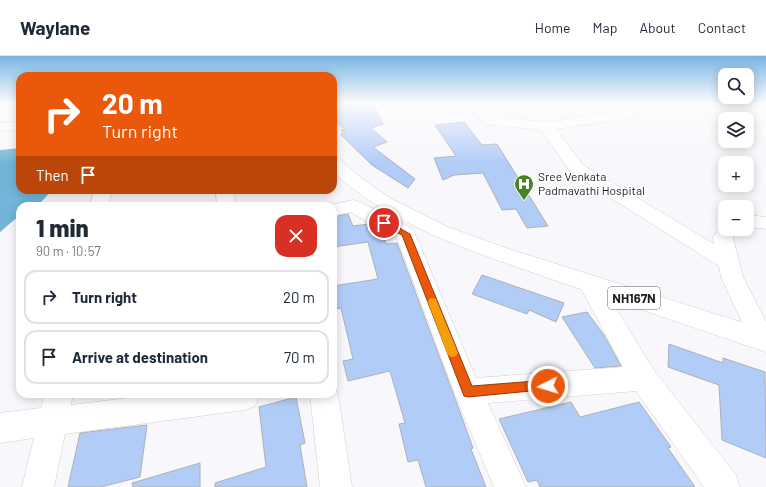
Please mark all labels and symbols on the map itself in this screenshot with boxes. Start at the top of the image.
place label: Sree Venkata Padmavathi Hospital [538,169,645,197]
hospital icon: Sree Venkata Padmavathi Hospital [513,173,535,201]
pin [367,206,401,240]
road number: NH167N [608,287,660,309]
position arrow [527,365,569,407]

